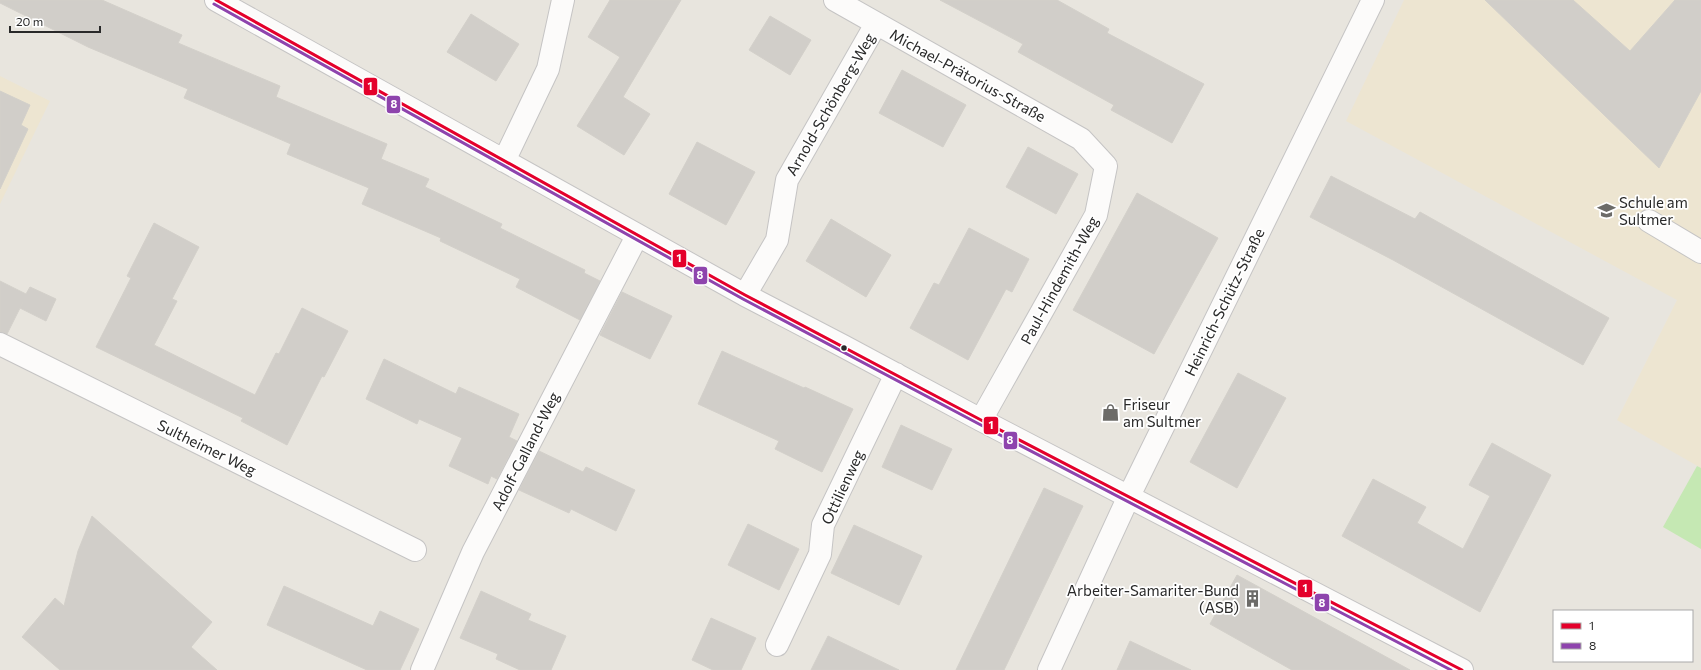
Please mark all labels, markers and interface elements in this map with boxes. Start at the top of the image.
scale bar [10,8,100,34]
text: 20 m [16,14,43,28]
street label: Michael-Prätorius-Straße [887,25,1049,125]
street label: Arnold-Schönberg-Weg [782,30,878,178]
line badge: 1 [363,77,378,96]
text: 1 [368,79,373,92]
line badge: 8 [386,95,401,114]
text: 8 [391,97,398,110]
place label: Schule am Sultmer [1619,193,1688,228]
school or university icon: Schule am Sultmer [1596,201,1616,221]
street label: Paul-Hindemith-Weg [1016,213,1102,347]
street label: Heinrich-Schütz-Straße [1180,225,1268,379]
line badge: 1 [672,249,687,268]
text: 1 [677,251,682,264]
line badge: 8 [693,266,708,285]
text: 8 [697,268,704,281]
unlabelled marker [839,343,849,353]
street label: Adolf-Galland-Weg [487,389,563,513]
place label: Friseur am Sultmer [1123,395,1201,430]
shop icon: Friseur am Sultmer [1100,403,1120,423]
street label: Sultheimer Weg [155,415,259,479]
line badge: 1 [983,416,999,435]
text: 1 [989,418,994,431]
line badge: 8 [1003,431,1018,450]
text: 8 [1007,433,1014,446]
street label: Ottilienweg [817,447,867,527]
line badge: 1 [1297,579,1313,598]
place label: Arbeiter-Samariter-Bund (ASB) [1067,581,1239,616]
text: 1 [1303,581,1308,594]
building icon: Arbeiter-Samariter-Bund (ASB) [1242,589,1262,609]
line badge: 8 [1314,593,1330,612]
text: 8 [1319,596,1326,609]
legend [1553,610,1693,662]
text: 1 [1589,618,1594,632]
text: 8 [1589,638,1596,652]

